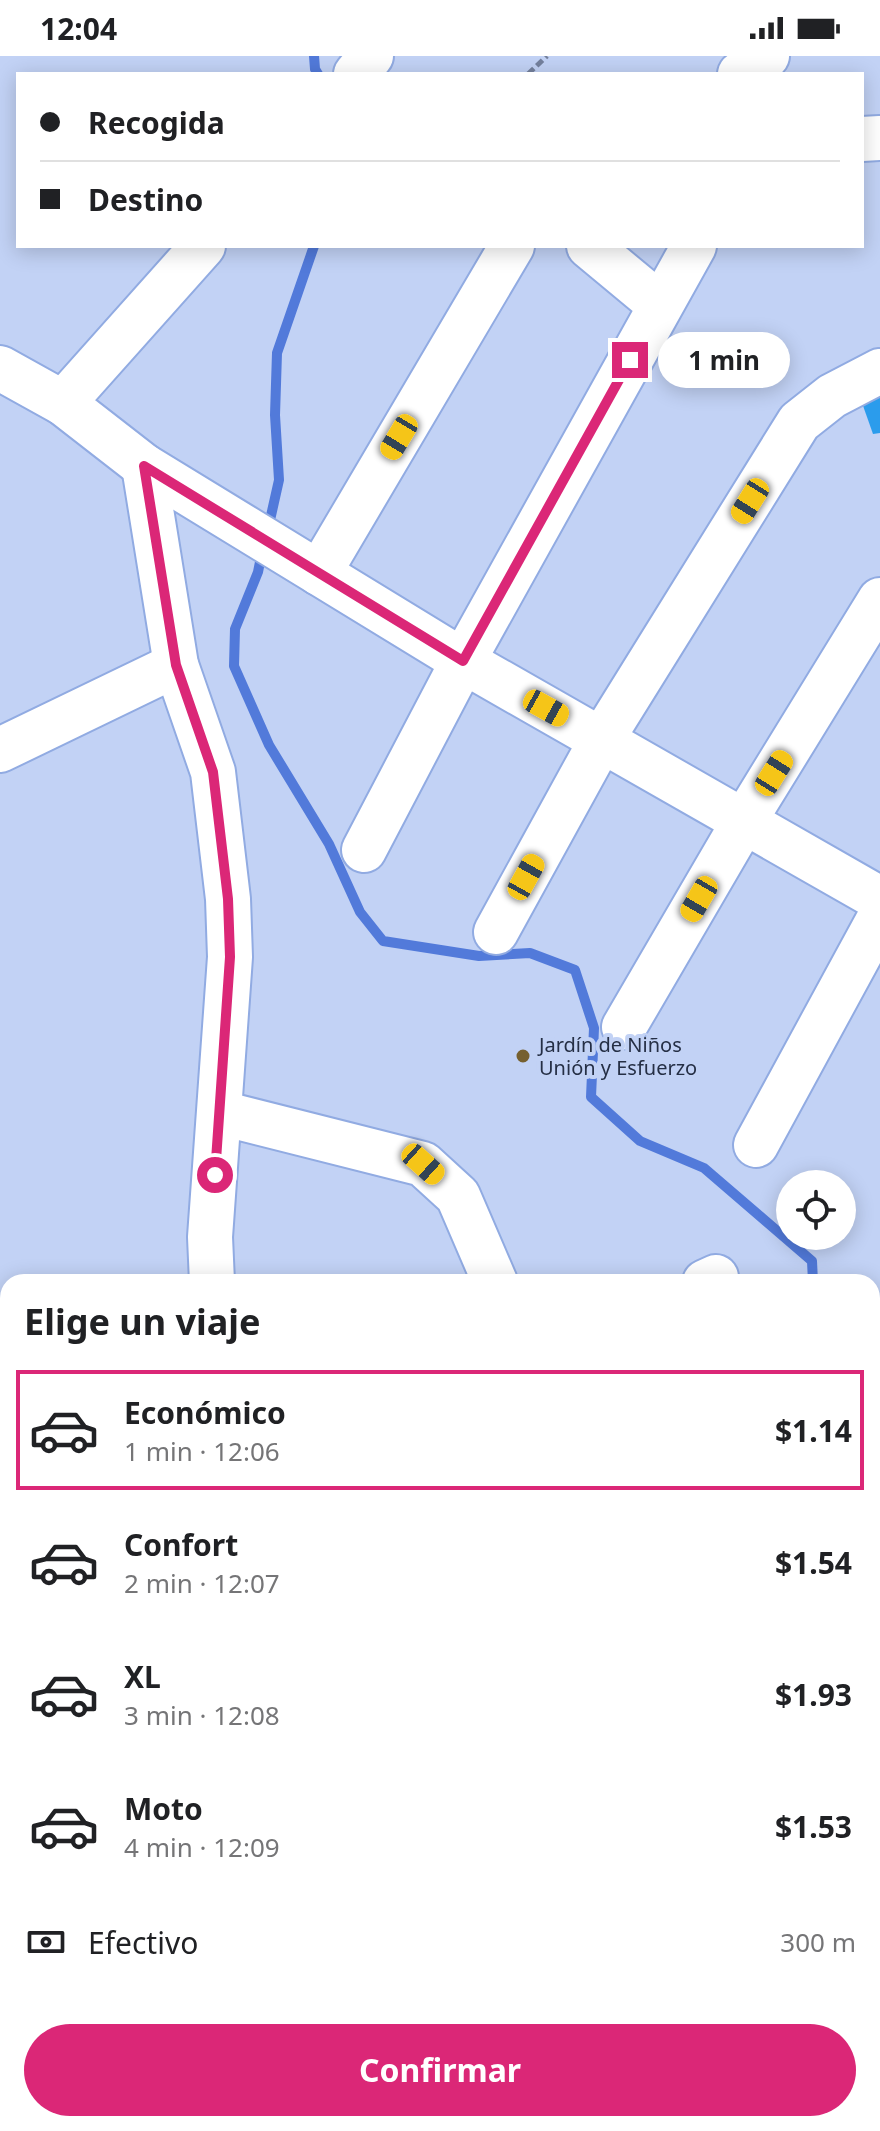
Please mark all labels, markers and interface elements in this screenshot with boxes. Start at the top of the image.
text: 12:04 [40,8,117,49]
text: Recogida [88,102,225,143]
text: Destino [88,179,203,220]
callout: 1 min [658,332,790,388]
route end [612,342,648,378]
text: 1 min [688,342,760,378]
car [376,410,422,464]
car [727,474,773,528]
car [519,686,573,730]
car [751,746,797,800]
car [504,850,548,904]
car [677,872,721,926]
place label: Jardín de Niños Unión y Esfuerzo [537,1031,697,1081]
marker: Jardín de Niños Unión y Esfuerzo [514,1047,532,1065]
car [397,1139,449,1189]
route start [197,1157,233,1193]
map controls [776,1170,856,1250]
button: locate [776,1170,856,1250]
text: Elige un viaje [24,1297,261,1346]
text: Económico [124,1392,286,1433]
icon: car [28,1394,100,1466]
text: $1.14 [775,1410,852,1451]
text: 1 min · 12:06 [124,1433,280,1469]
text: Confort [124,1524,238,1565]
icon: car [28,1526,100,1598]
text: $1.54 [775,1542,852,1583]
text: 2 min · 12:07 [124,1565,280,1601]
text: XL [124,1656,161,1697]
icon: car [28,1658,100,1730]
text: $1.93 [775,1674,852,1715]
text: 3 min · 12:08 [124,1697,280,1733]
text: Moto [124,1788,203,1829]
icon: car [28,1790,100,1862]
text: $1.53 [775,1806,852,1847]
text: 4 min · 12:09 [124,1829,280,1865]
icon: cash [24,1920,68,1964]
text: Efectivo [88,1922,198,1963]
text: 300 m [780,1924,856,1960]
button: Confirmar [24,2024,856,2116]

